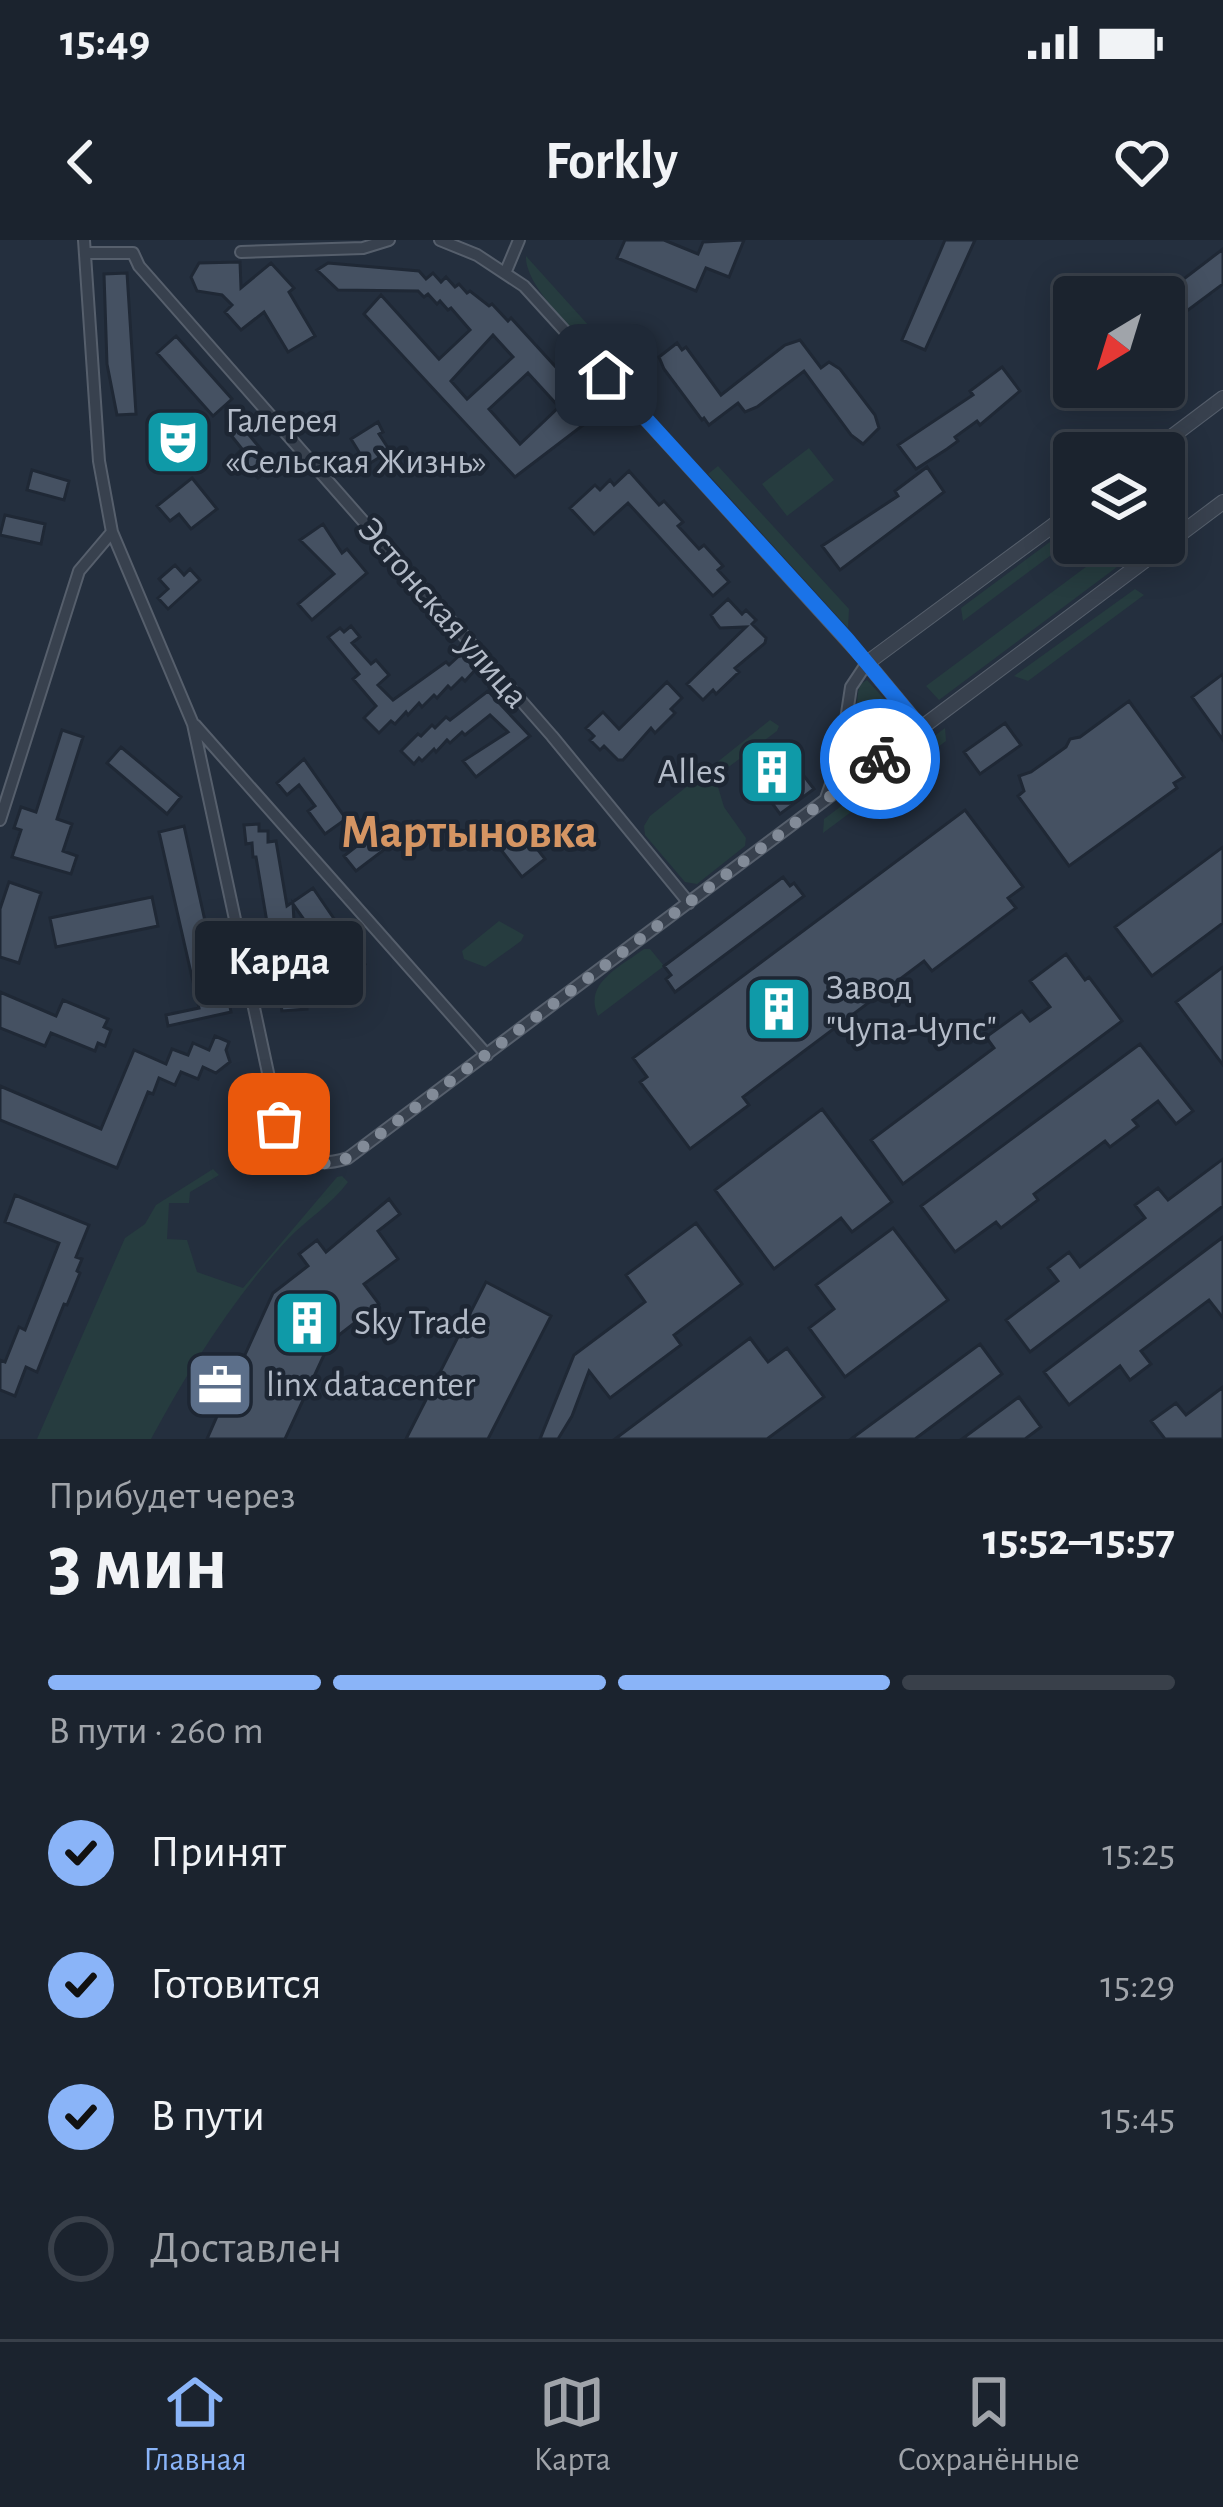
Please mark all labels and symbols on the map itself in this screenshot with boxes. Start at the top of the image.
north arrow [1053,276,1185,408]
pin [555,324,657,426]
place label: Галерея «Сельская Жизнь» [225,403,487,480]
theatre icon: Галерея «Сельская Жизнь» [143,407,213,477]
street label: Эстонская улица [351,511,535,715]
courier [820,699,940,819]
building icon: Alles [737,737,807,807]
place label: Alles [657,754,726,790]
district label: Мартыновка [341,809,597,857]
callout: Карда [195,920,363,1004]
place label: Завод "Чупа-Чупс" [826,970,997,1047]
building icon: Завод "Чупа-Чупс" [744,974,814,1044]
pin [228,1073,330,1175]
building icon: Sky Trade [272,1288,342,1358]
place label: Sky Trade [354,1305,487,1341]
office icon: linx datacenter [185,1350,255,1420]
place label: linx datacenter [266,1367,476,1403]

